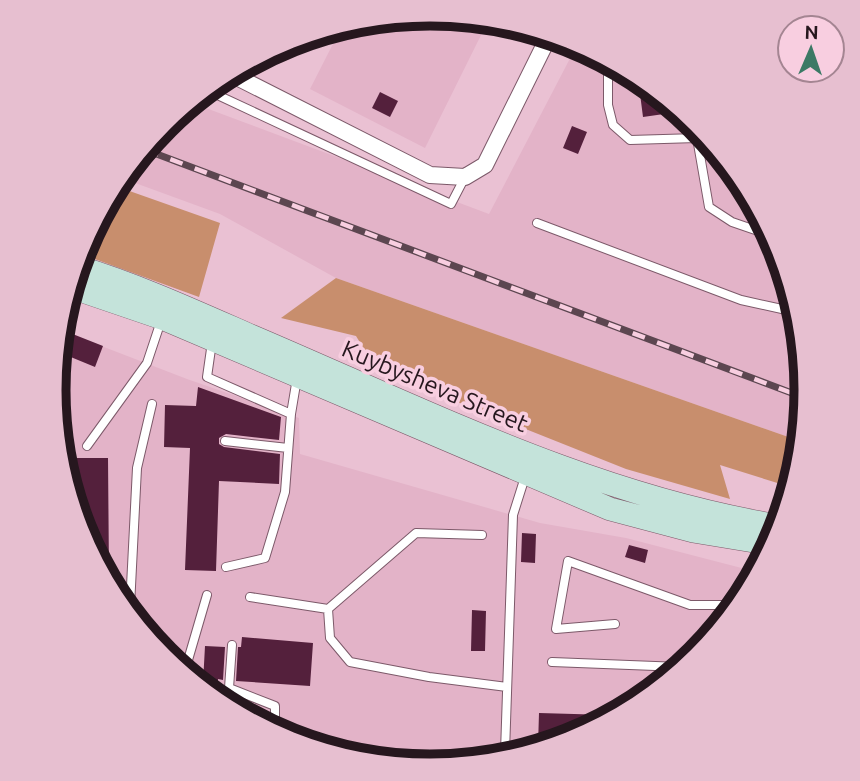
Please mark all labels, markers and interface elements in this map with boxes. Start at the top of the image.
north arrow [776,14,846,84]
text: N [804,21,819,43]
street label: Kuybysheva Street [338,335,532,438]

